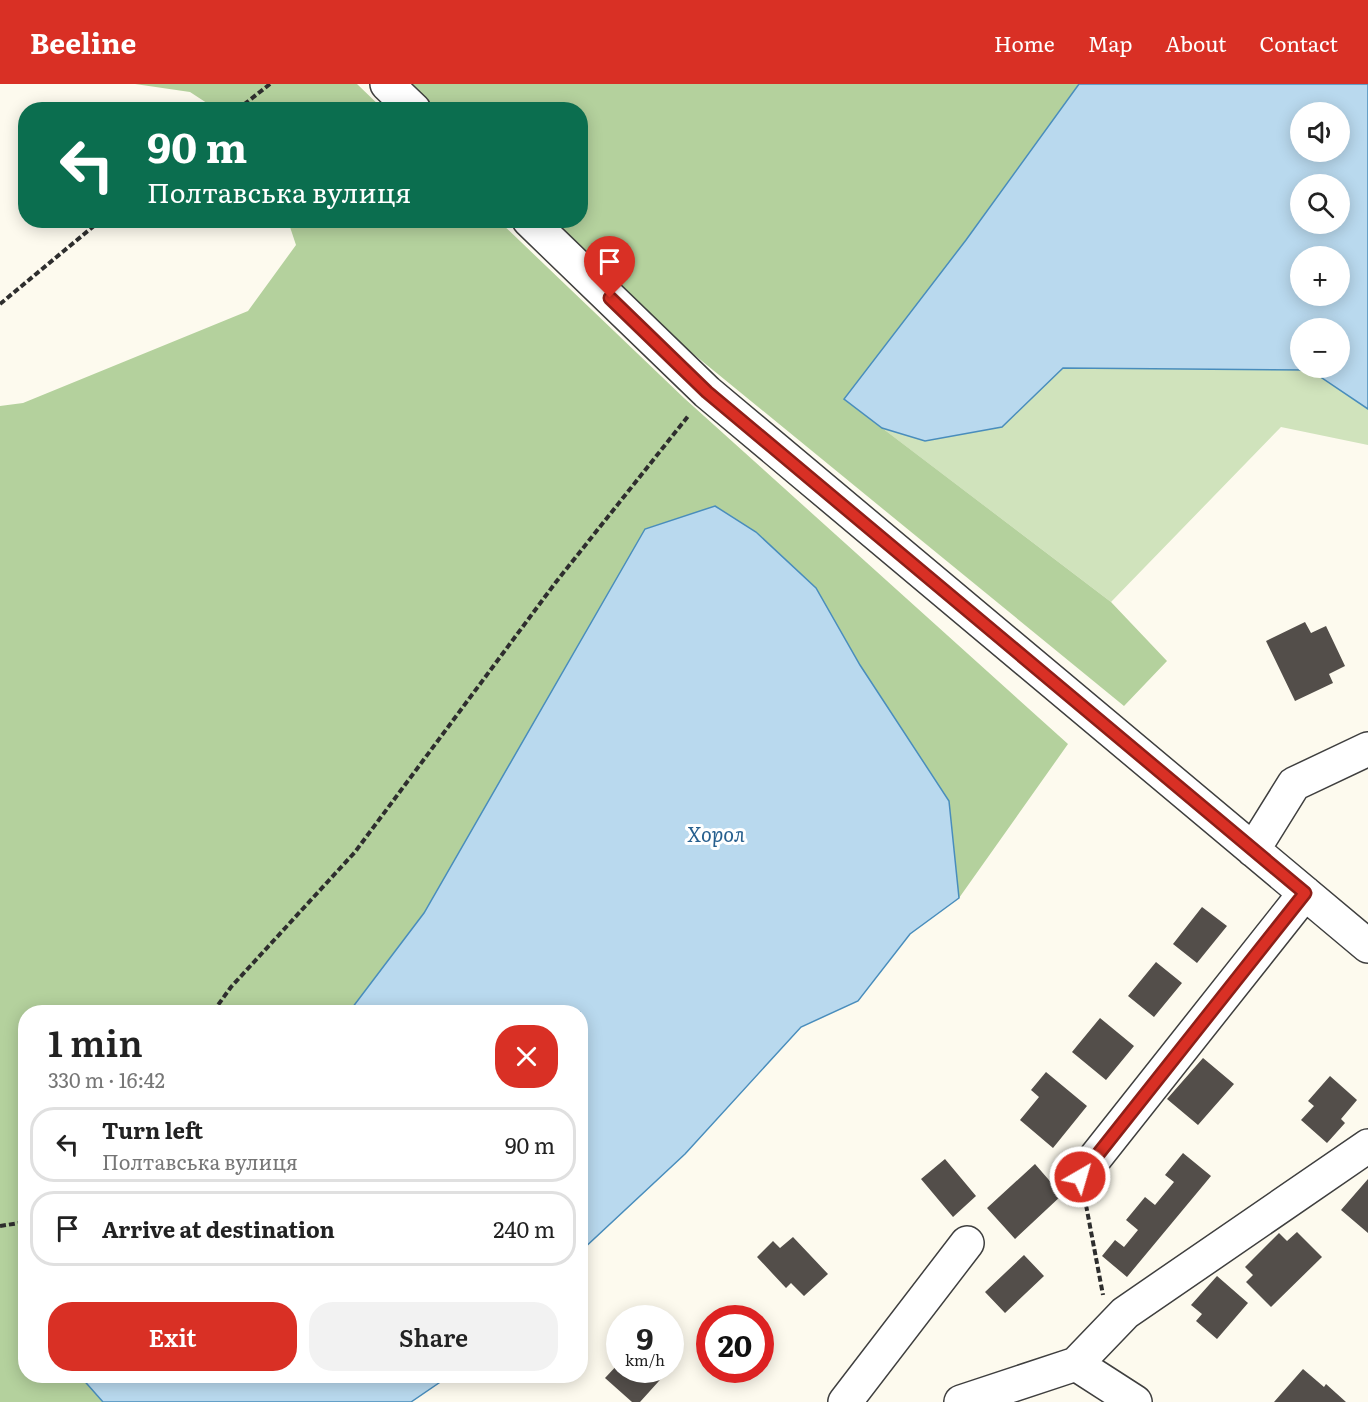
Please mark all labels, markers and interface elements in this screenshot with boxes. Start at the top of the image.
text: Beeline [30,21,136,63]
text: Home [994,27,1055,58]
text: Map [1088,27,1132,58]
text: About [1165,27,1227,58]
text: Contact [1260,27,1338,58]
map controls [1290,102,1350,378]
button: sound [1290,102,1350,162]
text: 90 m [147,114,247,176]
icon: left [48,126,126,204]
text: Полтавська вулиця [147,171,411,211]
button: search [1290,174,1350,234]
pin [584,236,635,298]
icon: arrive [593,245,626,278]
button: + [1290,246,1350,306]
button: − [1290,318,1350,378]
water label: Хорол [687,818,745,848]
text: 1 min [48,1015,143,1068]
button: close [495,1025,558,1088]
text: 330 m · 16:42 [48,1064,165,1094]
text: Turn left [102,1113,203,1146]
icon: left [51,1128,84,1161]
text: 90 m [505,1128,555,1161]
position arrow [1048,1145,1112,1209]
text: Полтавська вулиця [102,1146,298,1176]
icon: arrive [51,1212,84,1245]
text: Arrive at destination [102,1212,335,1245]
text: 240 m [493,1212,555,1245]
button: Exit [48,1302,297,1371]
button: Share [309,1302,558,1371]
speed limit sign: 20 [696,1305,774,1383]
text: 9 [636,1315,654,1359]
text: km/h [625,1348,665,1371]

